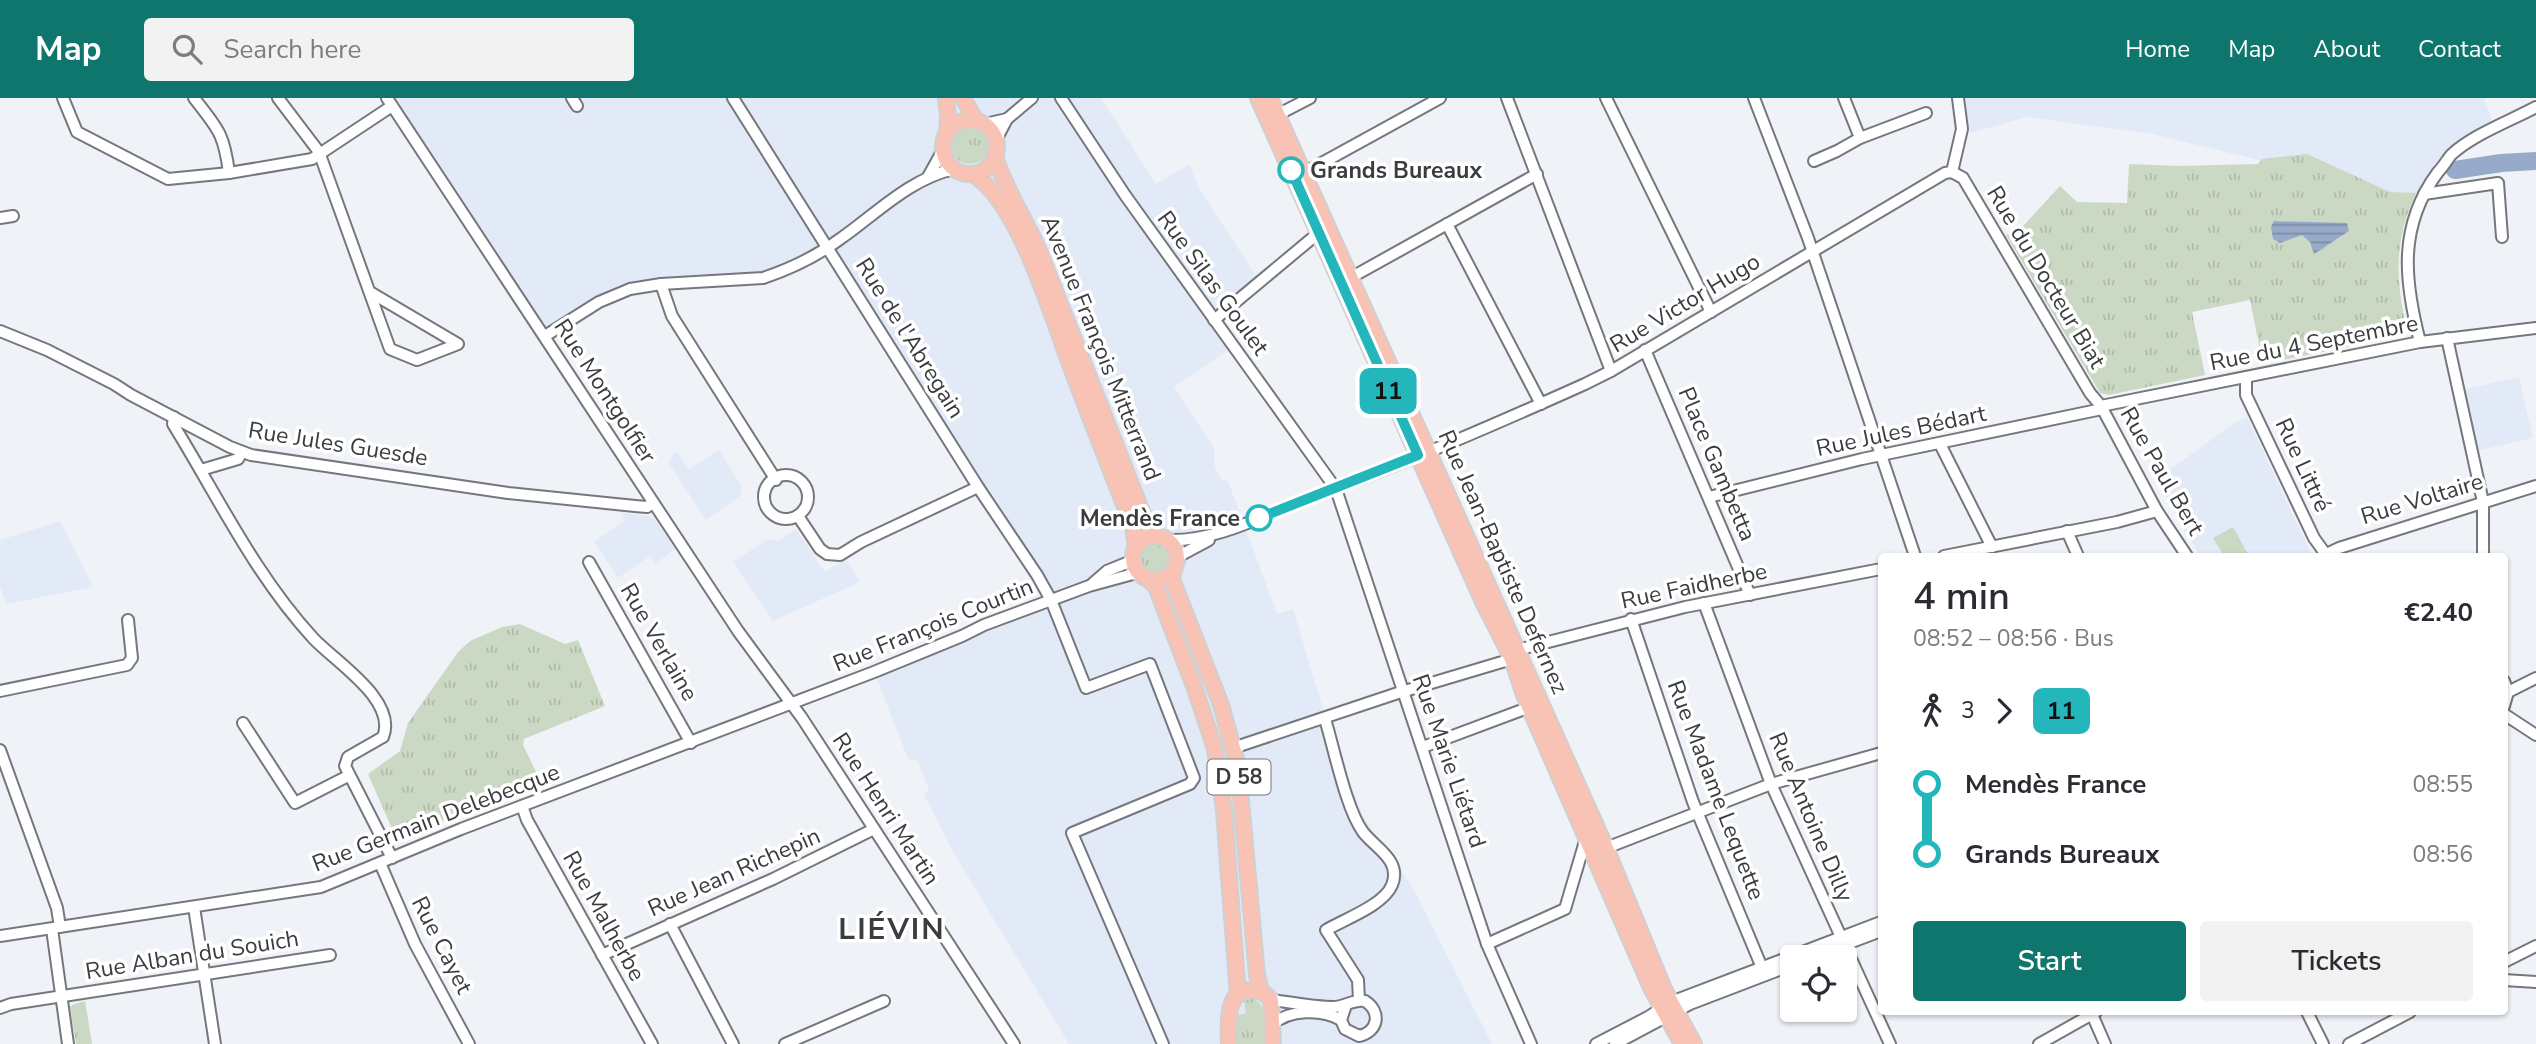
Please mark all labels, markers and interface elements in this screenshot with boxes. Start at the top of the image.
search box [144,18,634,81]
text: Map [35,27,102,72]
icon: search [168,30,206,68]
text: Search here [224,32,361,67]
text: Home [2125,33,2190,65]
text: Map [2228,33,2275,65]
text: About [2313,33,2380,65]
text: Contact [2418,33,2501,65]
place label: Grands Bureaux [1310,155,1482,186]
marker: Grands Bureaux [1278,157,1304,183]
street label: Rue du Docteur Biat [1979,180,2113,375]
street label: Rue Silas Goulet [1150,205,1276,362]
street label: Avenue François Mitterrand [1034,211,1168,485]
street label: Rue Victor Hugo [1604,246,1766,360]
street label: Rue de l'Abregain [848,252,972,424]
street label: Rue du 4 Septembre [2207,308,2421,378]
street label: Rue Montgolfier [547,313,664,470]
line badge: 11 [1356,368,1420,414]
text: 11 [1374,375,1402,407]
street label: Place Gambetta [1671,382,1763,546]
street label: Rue Jules Bédart [1813,398,1990,464]
street label: Rue Paul Bert [2113,401,2212,541]
street label: Rue Littré [2268,413,2338,517]
street label: Rue Jules Guesde [246,415,430,473]
street label: Rue Jean-Baptiste Defernez [1431,425,1575,699]
street label: Rue Voltaire [2357,466,2487,532]
place label: Mendès France [1080,503,1240,534]
marker: Mendès France [1246,505,1272,531]
street label: Rue Faidherbe [1618,555,1770,617]
street label: Rue François Courtin [828,571,1038,679]
text: 4 min [1913,571,2010,622]
street label: Rue Verlaine [613,578,705,706]
text: €2.40 [2404,595,2473,630]
text: 08:52 – 08:56 · Bus [1913,623,2114,654]
street label: Rue Marie Liétard [1405,670,1493,852]
street label: Rue Madame Lequette [1660,676,1772,904]
icon: walk [1913,692,1951,730]
icon: forward [1985,692,2023,730]
text: 3 [1961,695,1975,726]
text: 11 [2047,695,2076,727]
street label: Rue Henri Martin [825,727,947,891]
street label: Rue Antoine Dilly [1761,728,1861,907]
street label: Rue Germain Delebecque [308,756,564,880]
road number: D 58 [1208,760,1270,794]
text: Mendès France [1965,767,2146,802]
text: 08:55 [2413,769,2473,800]
street label: Rue Jean Richepin [643,820,825,924]
text: Grands Bureaux [1965,837,2159,872]
text: 08:56 [2413,839,2473,870]
street label: Rue Malherbe [555,845,653,987]
street label: Rue Cayet [404,891,480,1000]
district label: LIÉVIN [838,909,946,950]
button: Start [1913,921,2186,1001]
button: Tickets [2200,921,2473,1001]
street label: Rue Alban du Souich [83,923,301,987]
map controls [1780,945,1857,1022]
button: locate [1780,945,1857,1022]

